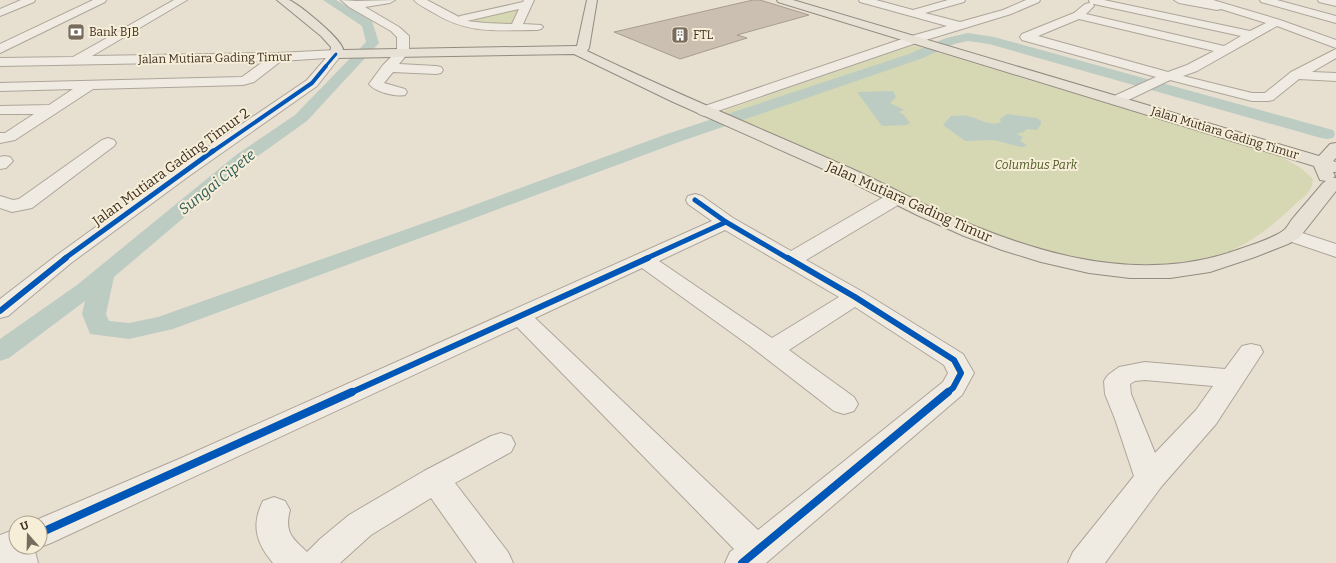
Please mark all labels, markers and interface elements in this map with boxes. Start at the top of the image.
bank icon: Bank BJB [66,22,86,42]
place label: Bank BJB [89,25,139,39]
building icon: FTL [670,25,690,45]
place label: FTL [693,28,714,42]
street label: Jalan Mutiara Gading Timur [137,50,293,66]
street label: Jalan Mutiara Gading Timur 2 [88,104,253,230]
street label: Jalan Mutiara Gading Timur [1149,104,1301,162]
water label: Sungai Cipete [175,145,259,218]
street label: Jalan Mutiara Gading Timur [823,157,994,246]
park label: Columbus Park [995,158,1078,172]
north arrow [8,515,48,555]
text: U [19,519,31,534]

